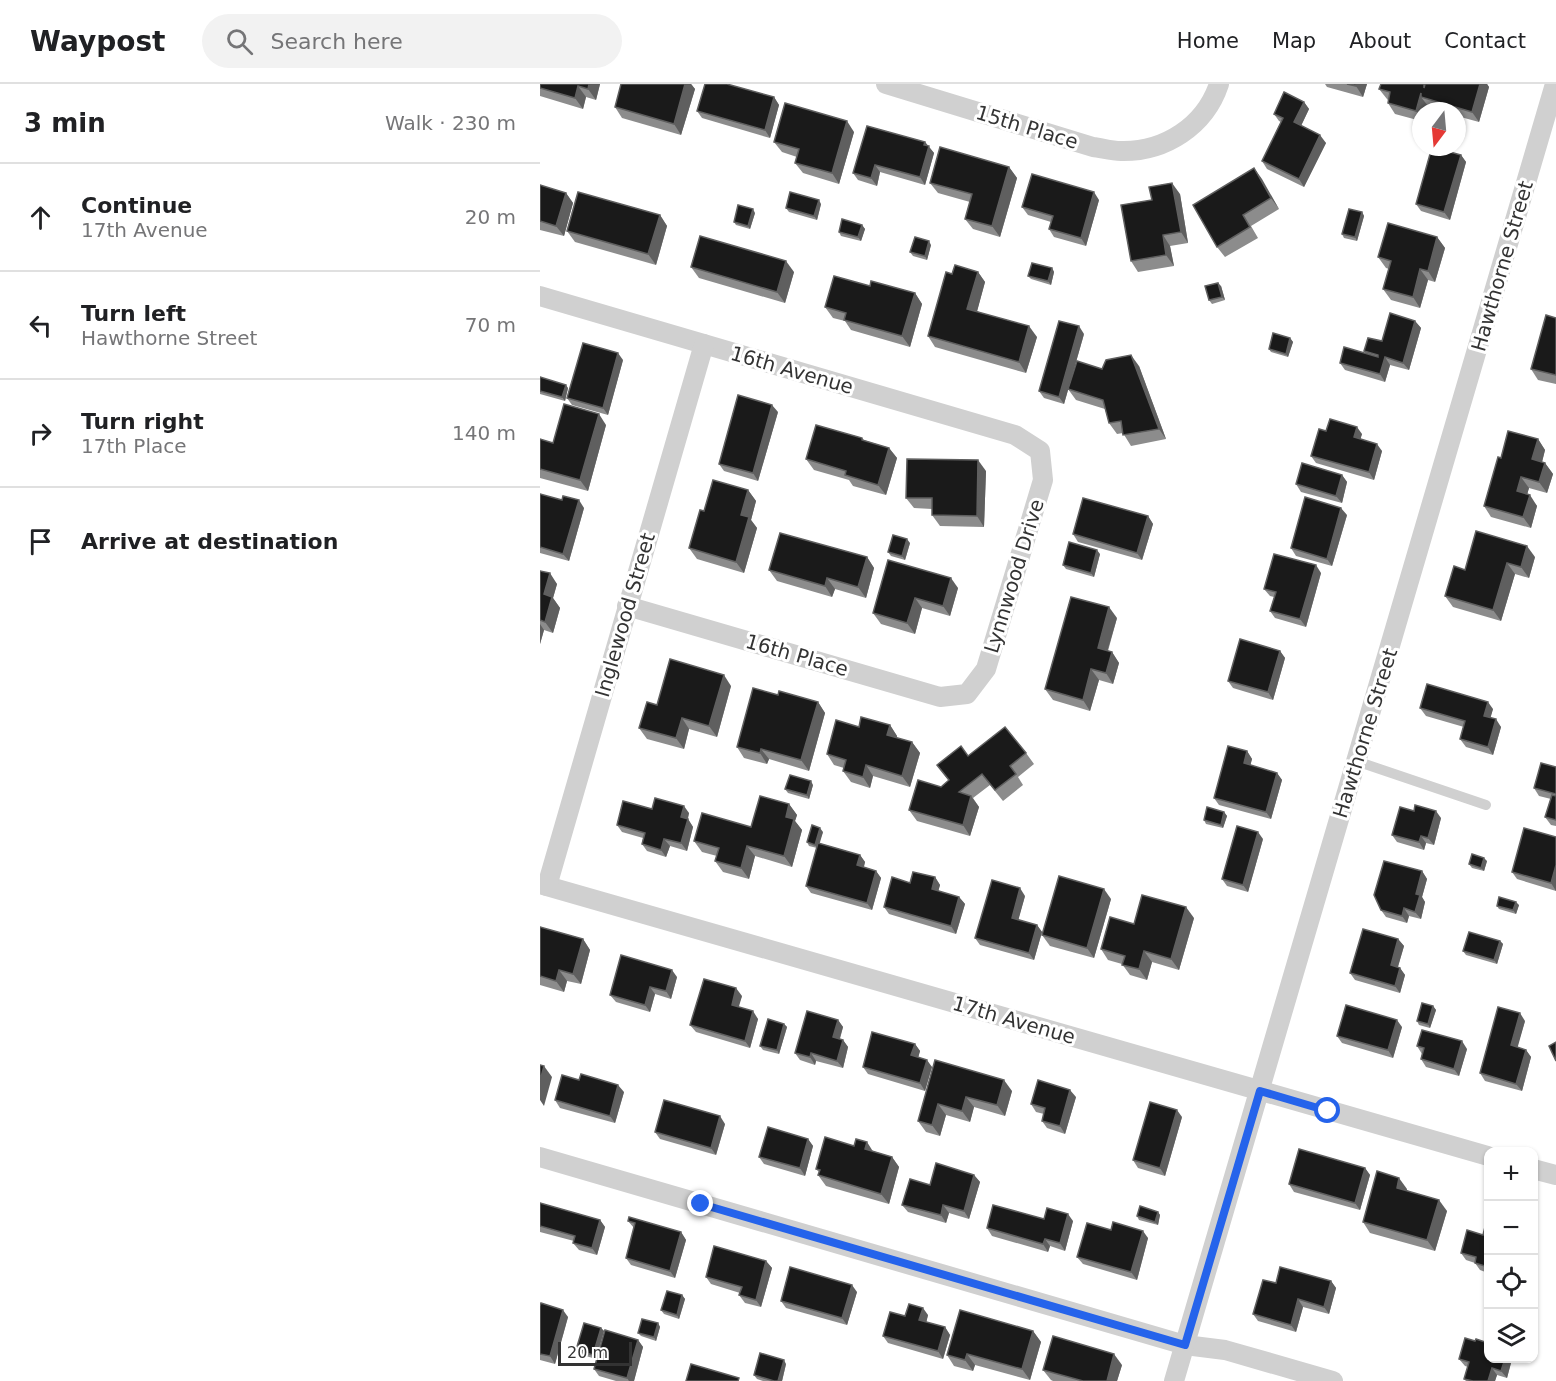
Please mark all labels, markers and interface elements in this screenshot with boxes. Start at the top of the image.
search box [202,14,622,68]
text: Waypost [30,25,166,58]
icon: search [223,25,256,58]
text: Search here [271,29,403,54]
text: Home [1177,29,1239,53]
text: Map [1272,29,1316,53]
text: About [1349,29,1411,53]
text: Contact [1444,29,1526,53]
street label: 15th Place [973,100,1081,154]
north arrow [1412,102,1466,156]
text: 3 min [24,108,106,138]
text: Walk · 230 m [385,111,516,135]
street label: Hawthorne Street [1466,178,1538,354]
text: Continue [81,193,192,218]
icon: ahead [24,201,57,234]
text: 20 m [465,205,516,229]
text: 17th Avenue [81,218,208,242]
text: Turn left [81,301,186,326]
icon: left [24,309,57,342]
text: 70 m [465,313,516,337]
text: Hawthorne Street [81,326,257,350]
street label: 16th Avenue [728,341,856,399]
text: Turn right [81,409,204,434]
icon: right [24,417,57,450]
text: 140 m [452,421,516,445]
text: 17th Place [81,434,187,458]
street label: Lynnwood Drive [979,496,1049,656]
icon: arrive [24,525,57,558]
text: Arrive at destination [81,529,338,554]
street label: Inglewood Street [590,530,660,700]
street label: 16th Place [743,629,851,681]
street label: Hawthorne Street [1328,645,1402,821]
street label: 17th Avenue [950,991,1078,1049]
route start [1314,1097,1340,1123]
map controls [1484,1147,1538,1363]
button: + [1484,1147,1538,1201]
route end [687,1190,713,1216]
button: − [1484,1201,1538,1255]
button: locate [1484,1255,1538,1309]
button: layers [1484,1309,1538,1363]
scale bar [558,1339,632,1366]
text: 20 m [567,1343,608,1362]

